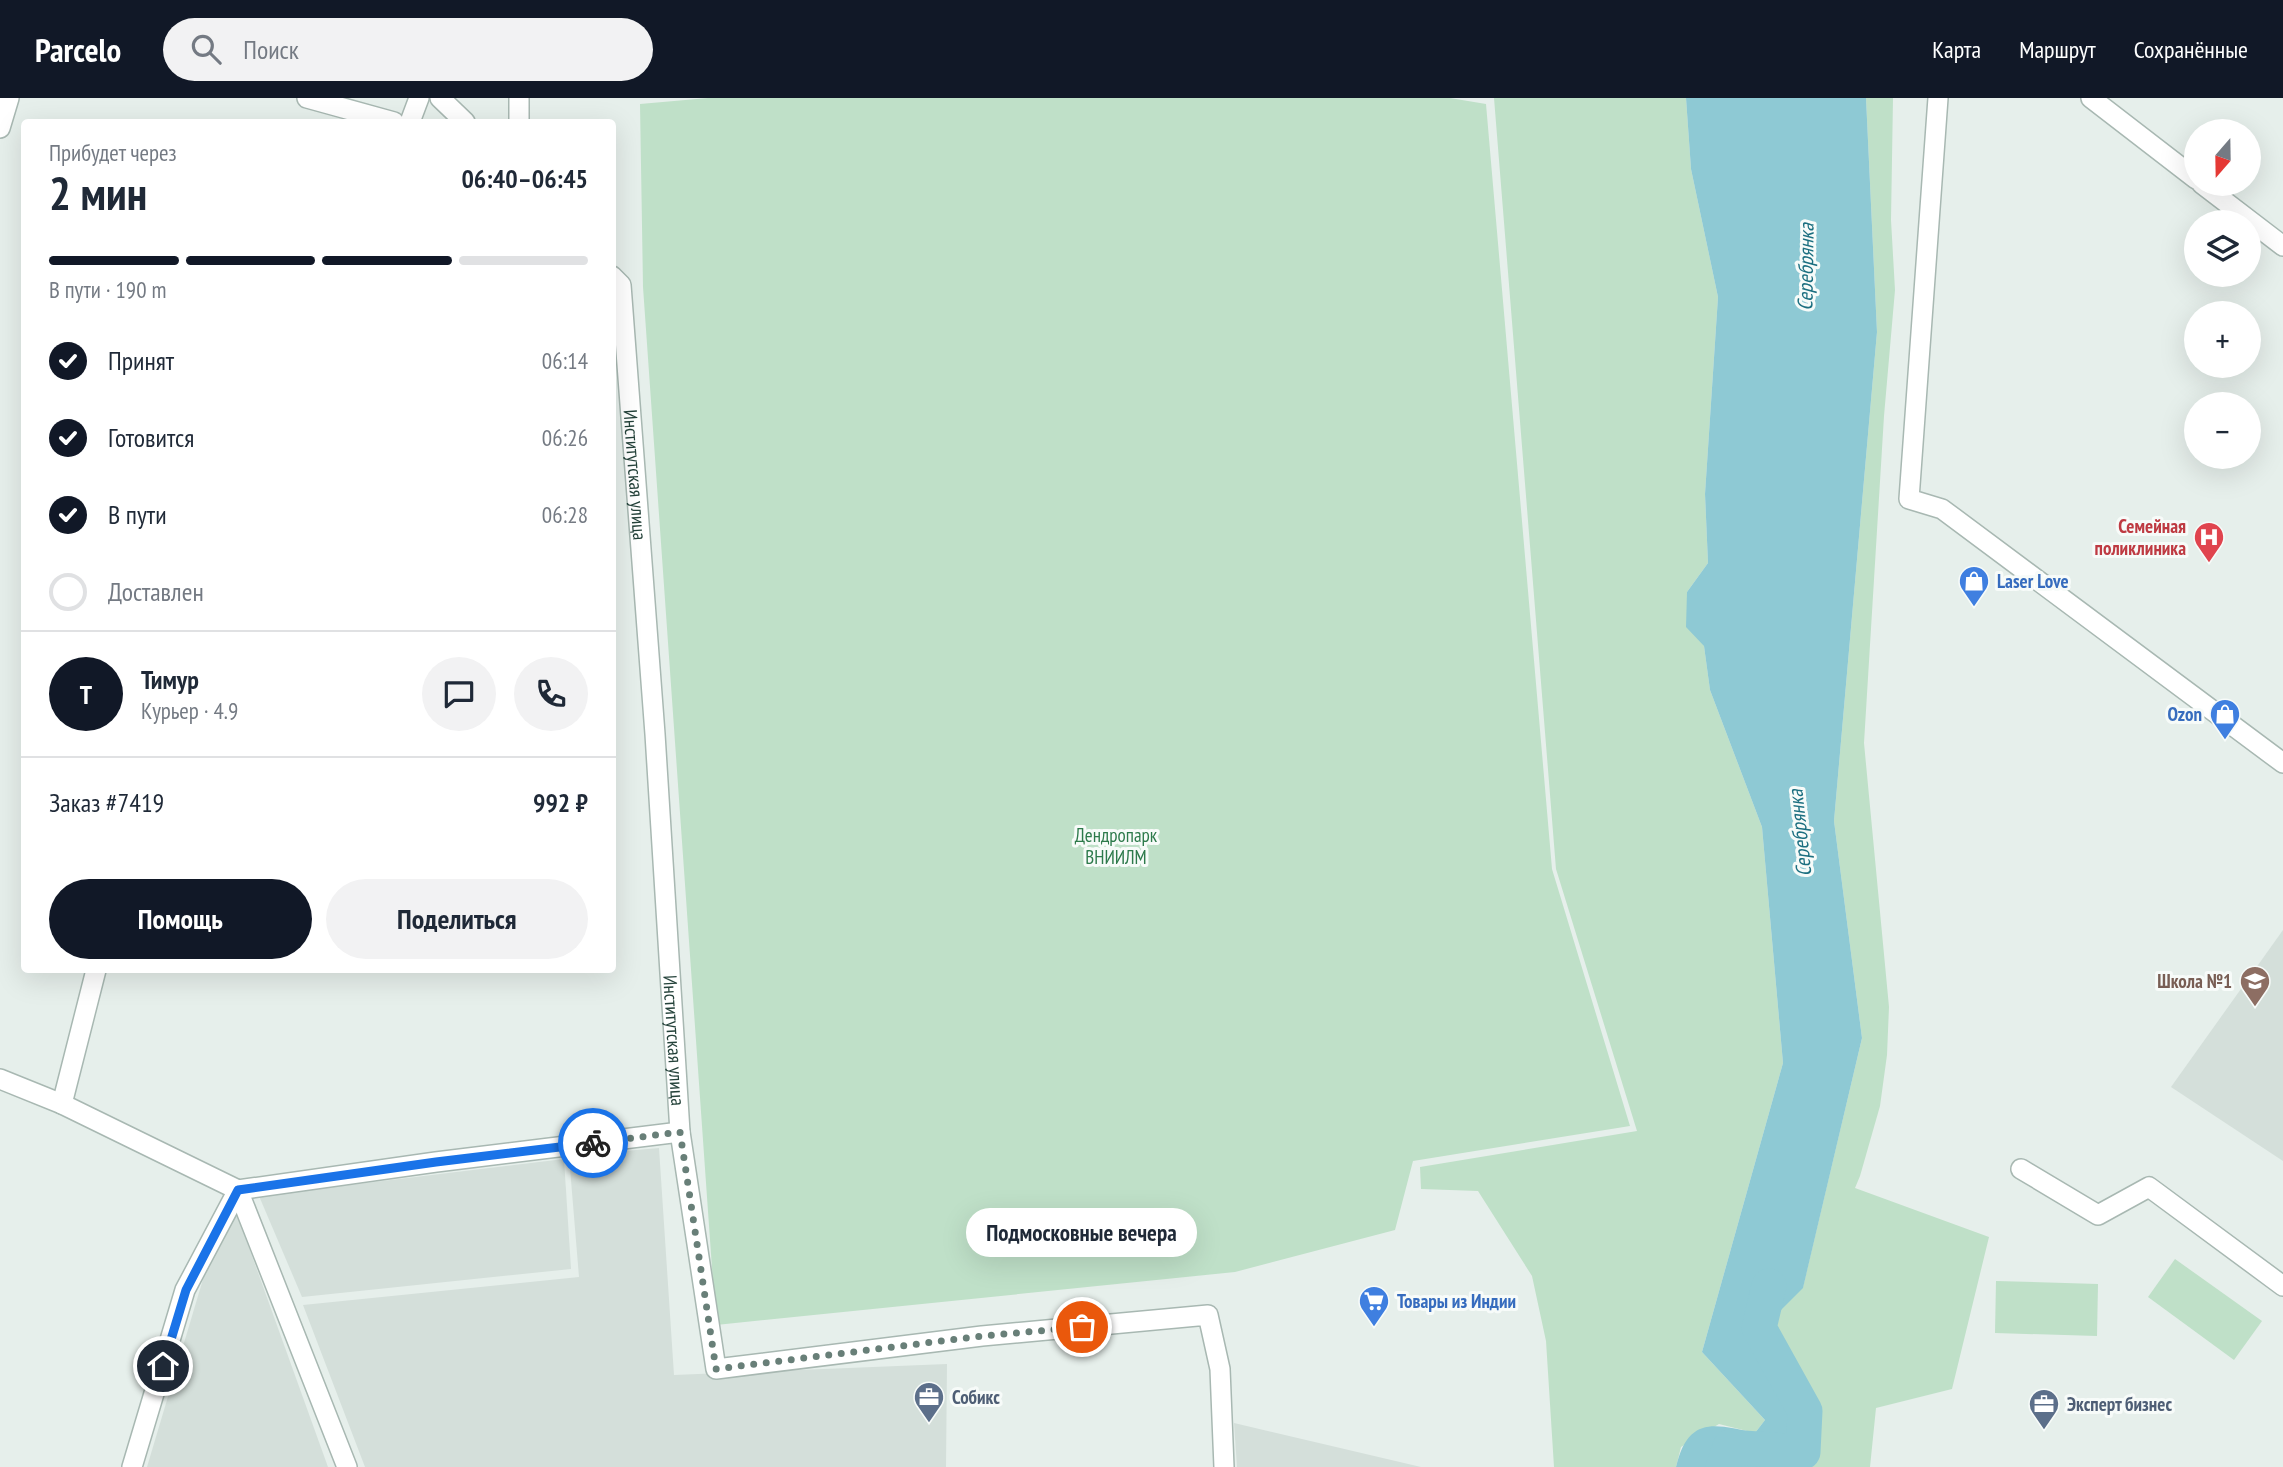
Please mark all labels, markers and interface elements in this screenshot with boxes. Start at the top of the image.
search box [163,18,653,81]
text: Parcelo [35,28,121,71]
icon: search [187,30,225,68]
text: Поиск [243,33,299,66]
text: Карта [1932,34,1981,65]
text: Маршрут [2019,34,2096,65]
text: Сохранённые [2134,34,2248,65]
north arrow [2184,119,2261,196]
map controls [2184,119,2261,469]
text: Прибудет через [49,138,177,167]
text: 06:40–06:45 [461,162,588,195]
text: 2 мин [49,163,147,223]
button: layers [2184,210,2261,287]
water label: Серебрянка [1791,221,1820,311]
text: В пути · 190 m [49,275,166,304]
button: + [2184,301,2261,378]
icon: check [49,342,87,380]
text: Принят [108,344,174,377]
text: 06:14 [542,346,588,375]
button: − [2184,392,2261,469]
street label: Институтская улица [618,409,652,541]
icon: check [49,419,87,457]
text: Готовится [108,421,194,454]
text: 06:26 [542,423,588,452]
icon: check [49,496,87,534]
text: В пути [108,498,167,531]
text: 06:28 [542,500,588,529]
place label: Семейная поликлиника [2095,514,2186,560]
hospital icon: Семейная поликлиника [2192,520,2226,564]
shop icon: Laser Love [1957,564,1991,608]
place label: Laser Love [1997,569,2069,593]
text: Доставлен [108,575,204,608]
button: chat [422,657,496,731]
button: phone [514,657,588,731]
text: Тимур [141,663,199,696]
text: Т [80,678,92,711]
text: Курьер · 4.9 [141,696,238,725]
shop icon: Ozon [2208,697,2242,741]
place label: Ozon [2168,702,2202,726]
text: Заказ #7419 [49,786,164,819]
text: 992 ₽ [533,786,588,819]
water label: Серебрянка [1781,787,1818,878]
park label: Дендропарк ВНИИЛМ [1075,823,1158,869]
button: Помощь [49,879,312,959]
button: Поделиться [326,879,588,959]
school or university icon: Школа №1 [2238,964,2272,1008]
place label: Школа №1 [2157,969,2232,993]
street label: Институтская улица [658,974,690,1106]
courier [558,1108,628,1178]
icon: bike [574,1124,612,1162]
callout: Подмосковные вечера [967,1208,1198,1257]
text: Подмосковные вечера [986,1218,1177,1247]
supermarket icon: Товары из Индии [1357,1284,1391,1328]
place label: Товары из Индии [1397,1289,1516,1313]
pin [1052,1297,1112,1357]
icon: bag [1063,1308,1101,1346]
pin [133,1336,193,1396]
icon: home [144,1347,182,1385]
office icon: Собикс [912,1380,946,1424]
place label: Собикс [952,1385,1000,1409]
office icon: Эксперт бизнес [2027,1387,2061,1431]
place label: Эксперт бизнес [2067,1392,2172,1416]

